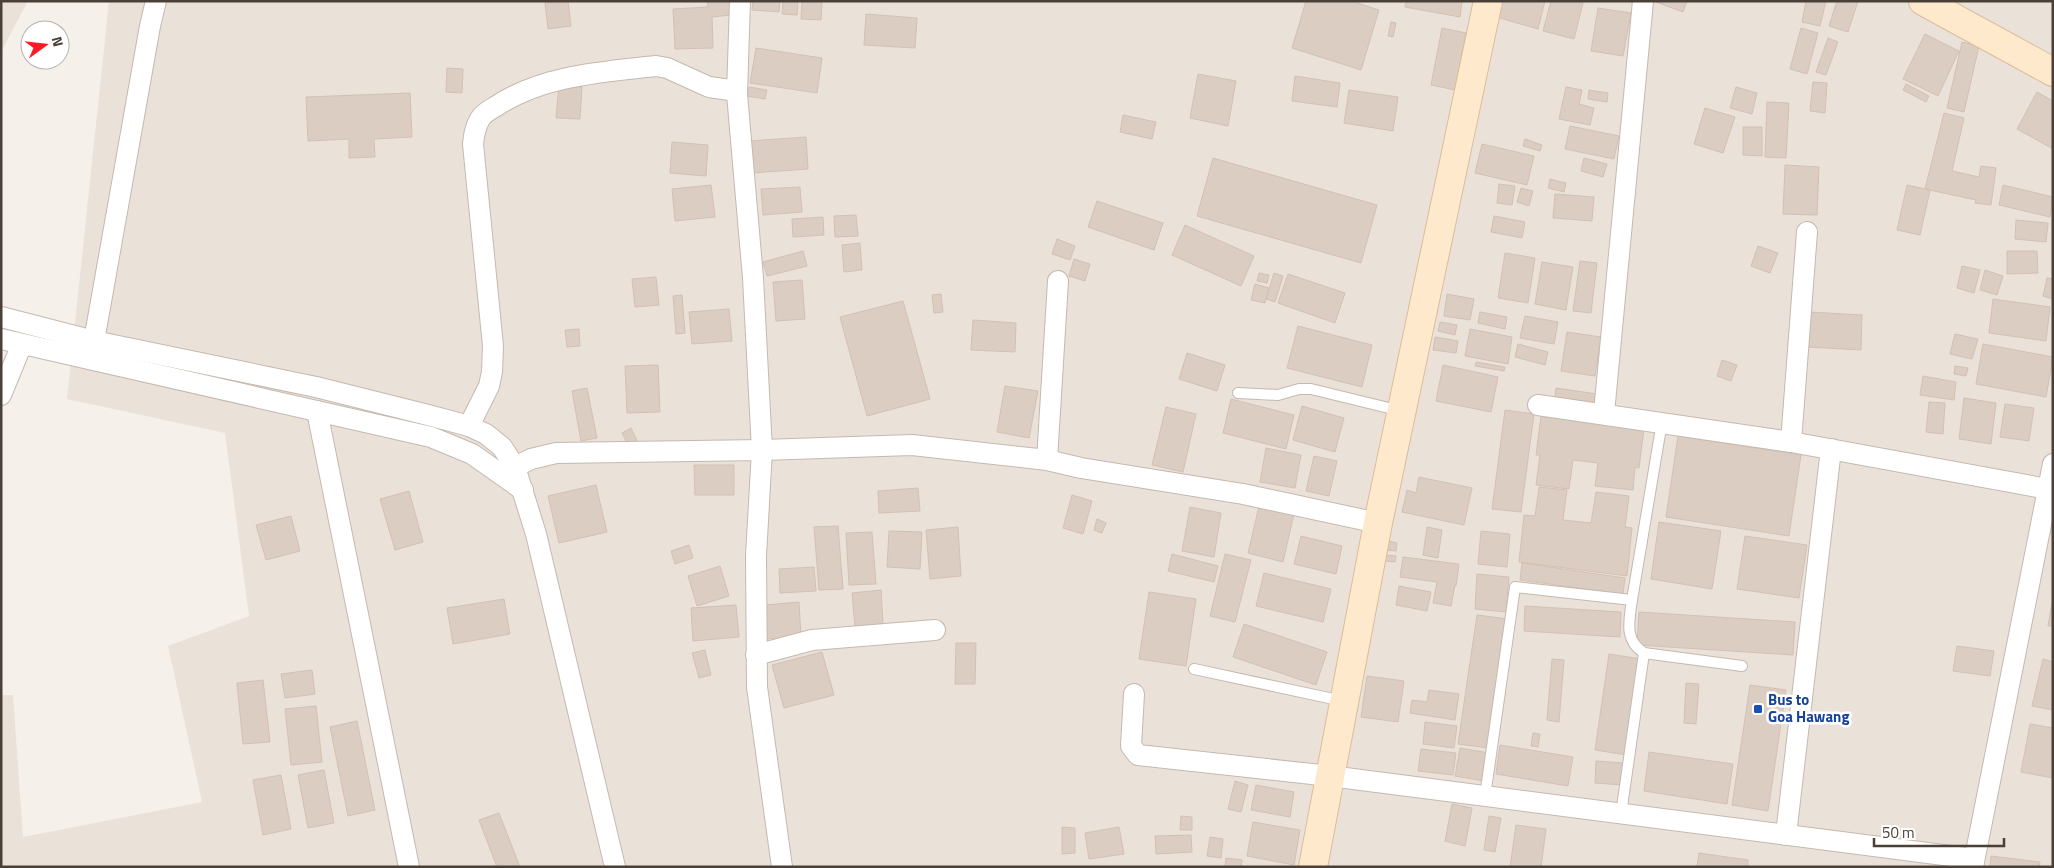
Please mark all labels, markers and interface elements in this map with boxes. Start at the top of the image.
north arrow [20,20,70,70]
text: N [47,34,69,49]
place label: Bus to Goa Hawang [1768,688,1849,728]
marker: Bus to Goa Hawang [1752,703,1764,715]
scale bar [1874,816,2004,848]
text: 50 m [1882,821,1915,844]

